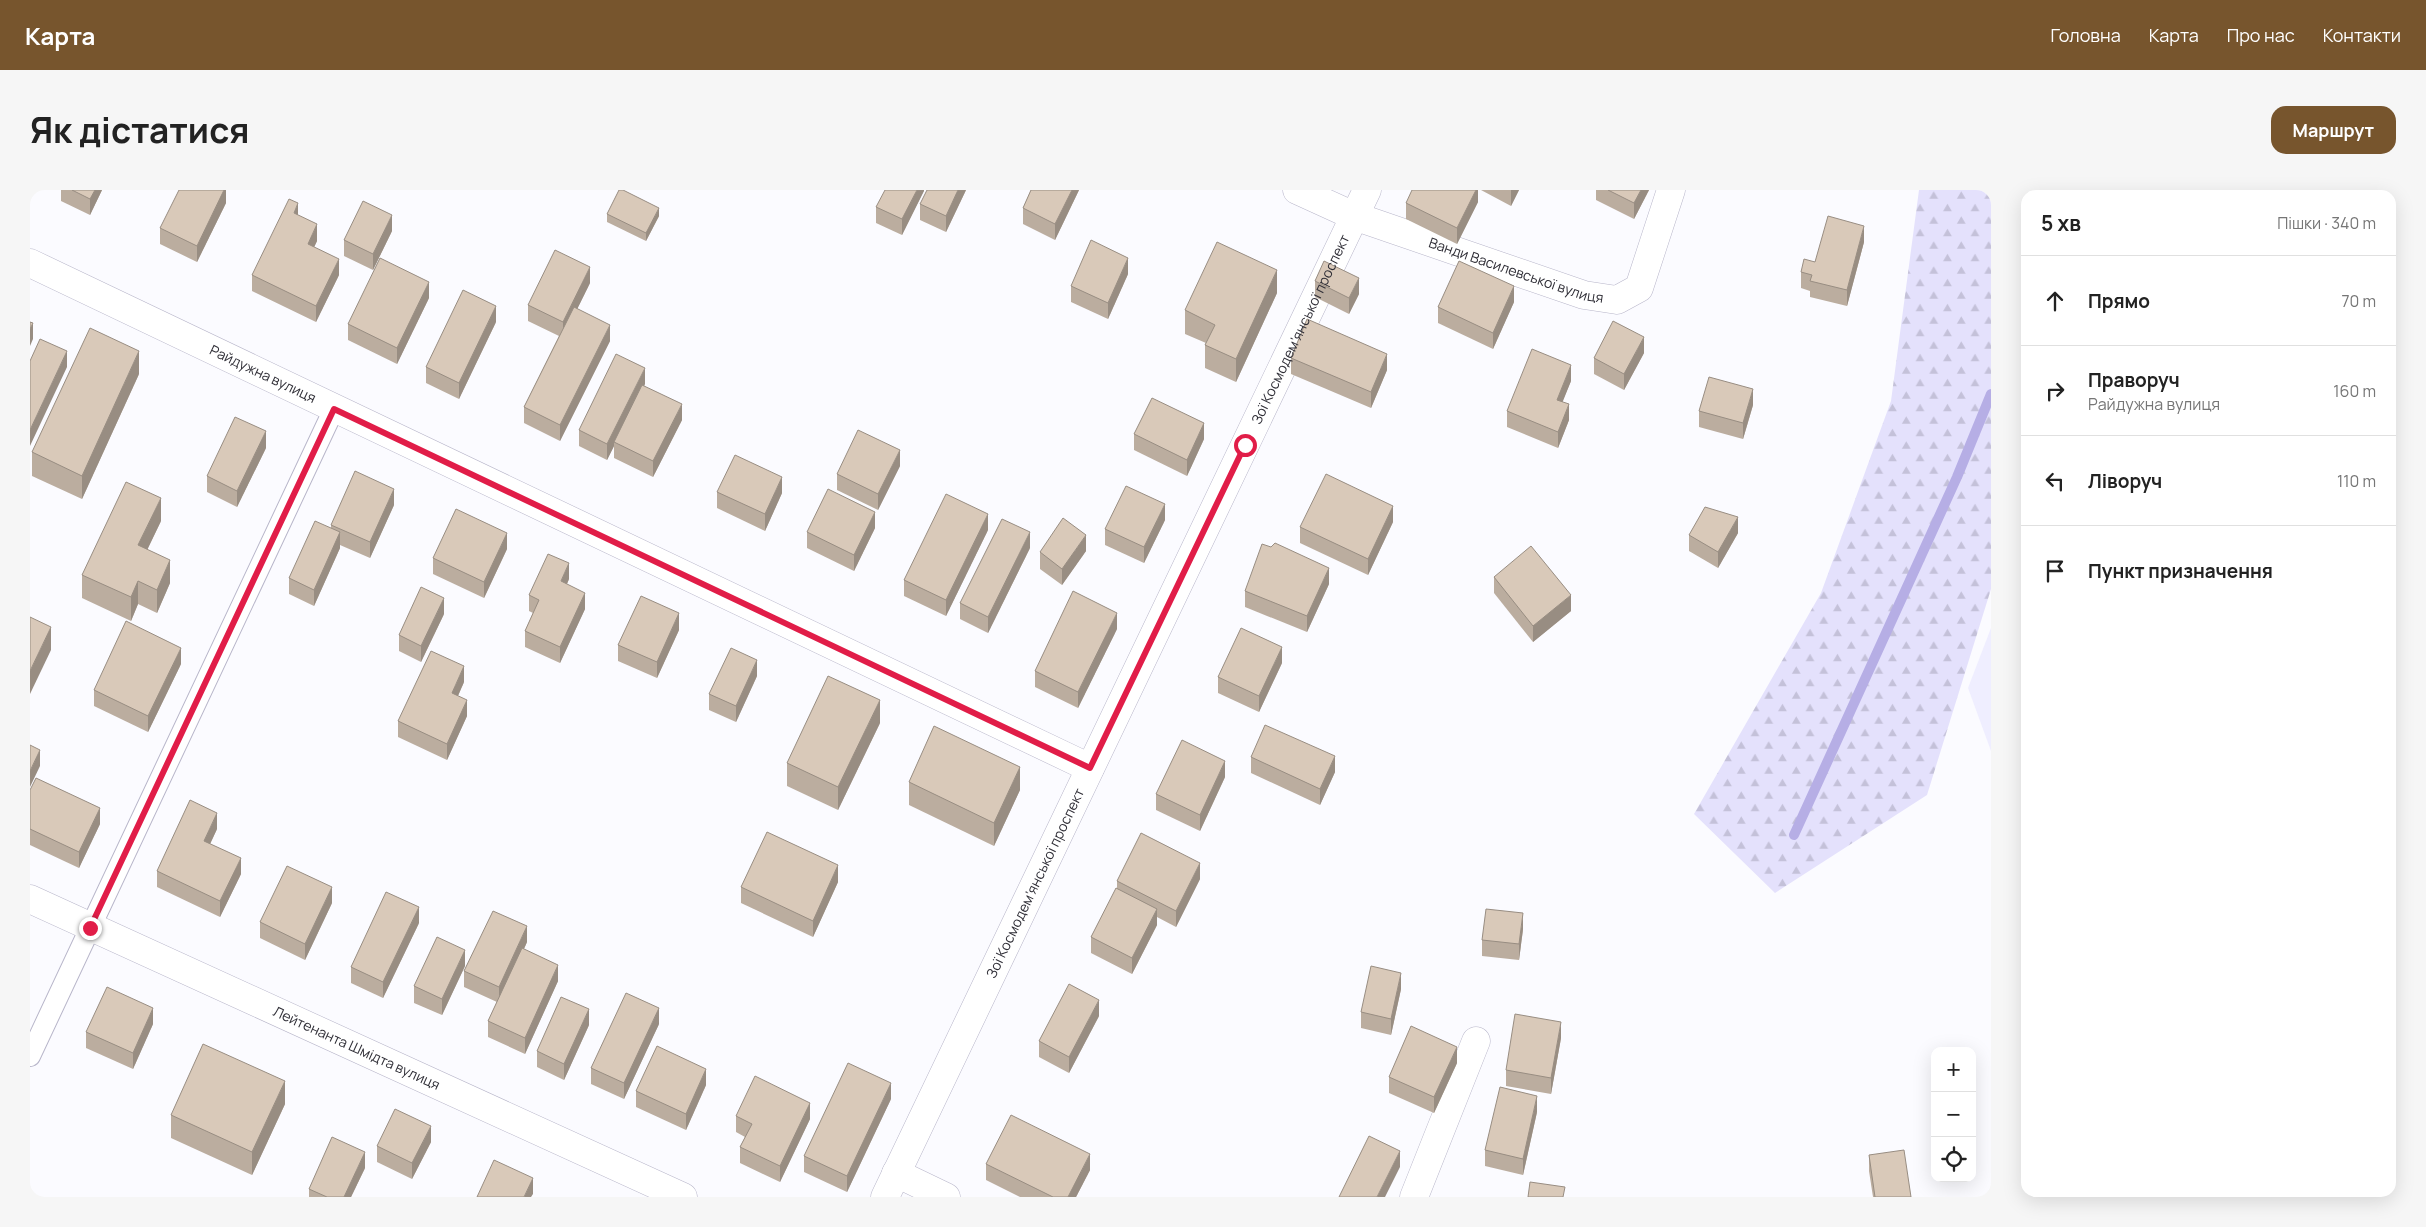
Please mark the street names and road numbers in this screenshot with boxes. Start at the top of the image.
street label: Зої Космодем’янської проспект [1246,231,1353,427]
street label: Ванди Василевської вулиця [1427,232,1605,307]
street label: Райдужна вулиця [207,340,319,407]
street label: Зої Космодем’янської проспект [981,785,1088,981]
street label: Лейтенанта Шмідта вулиця [270,1001,443,1094]

